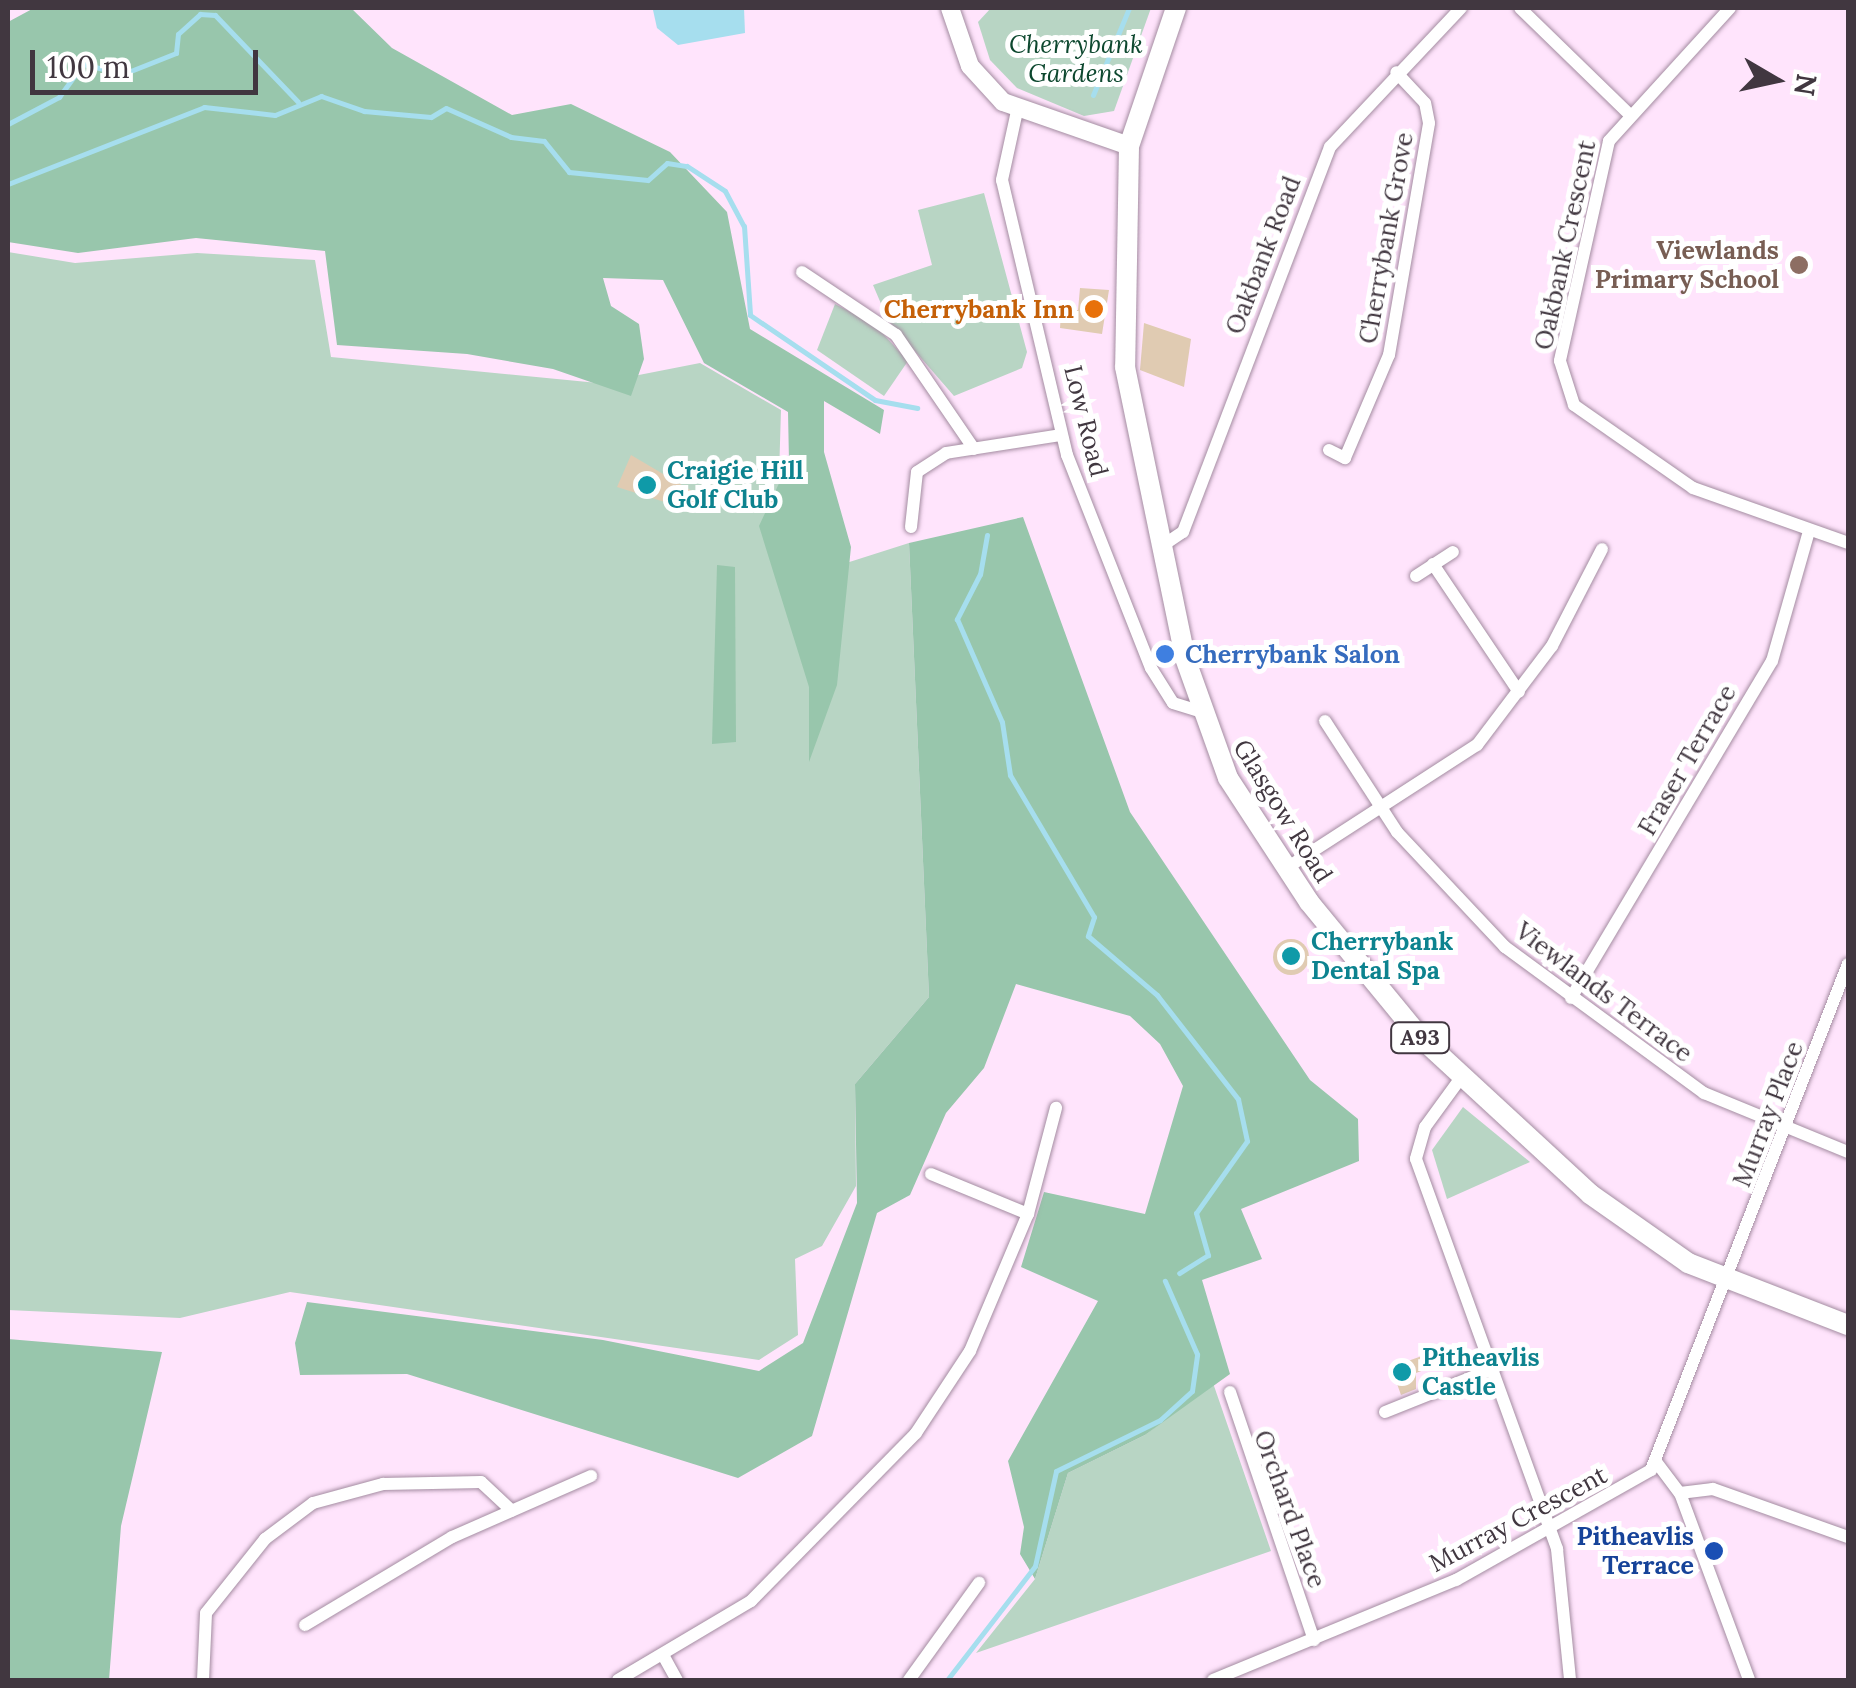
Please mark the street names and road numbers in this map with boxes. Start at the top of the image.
street label: Cherrybank Grove [1353,130,1419,346]
street label: Oakbank Crescent [1528,138,1602,352]
street label: Oakbank Road [1219,172,1307,338]
street label: Low Road [1058,362,1114,480]
street label: Fraser Terrace [1632,679,1742,841]
street label: Glasgow Road [1227,734,1339,888]
street label: Viewlands Terrace [1510,916,1698,1068]
road number: A93 [1390,1021,1450,1055]
street label: Murray Place [1727,1037,1809,1191]
street label: Orchard Place [1248,1426,1332,1592]
street label: Murray Crescent [1424,1460,1612,1578]

